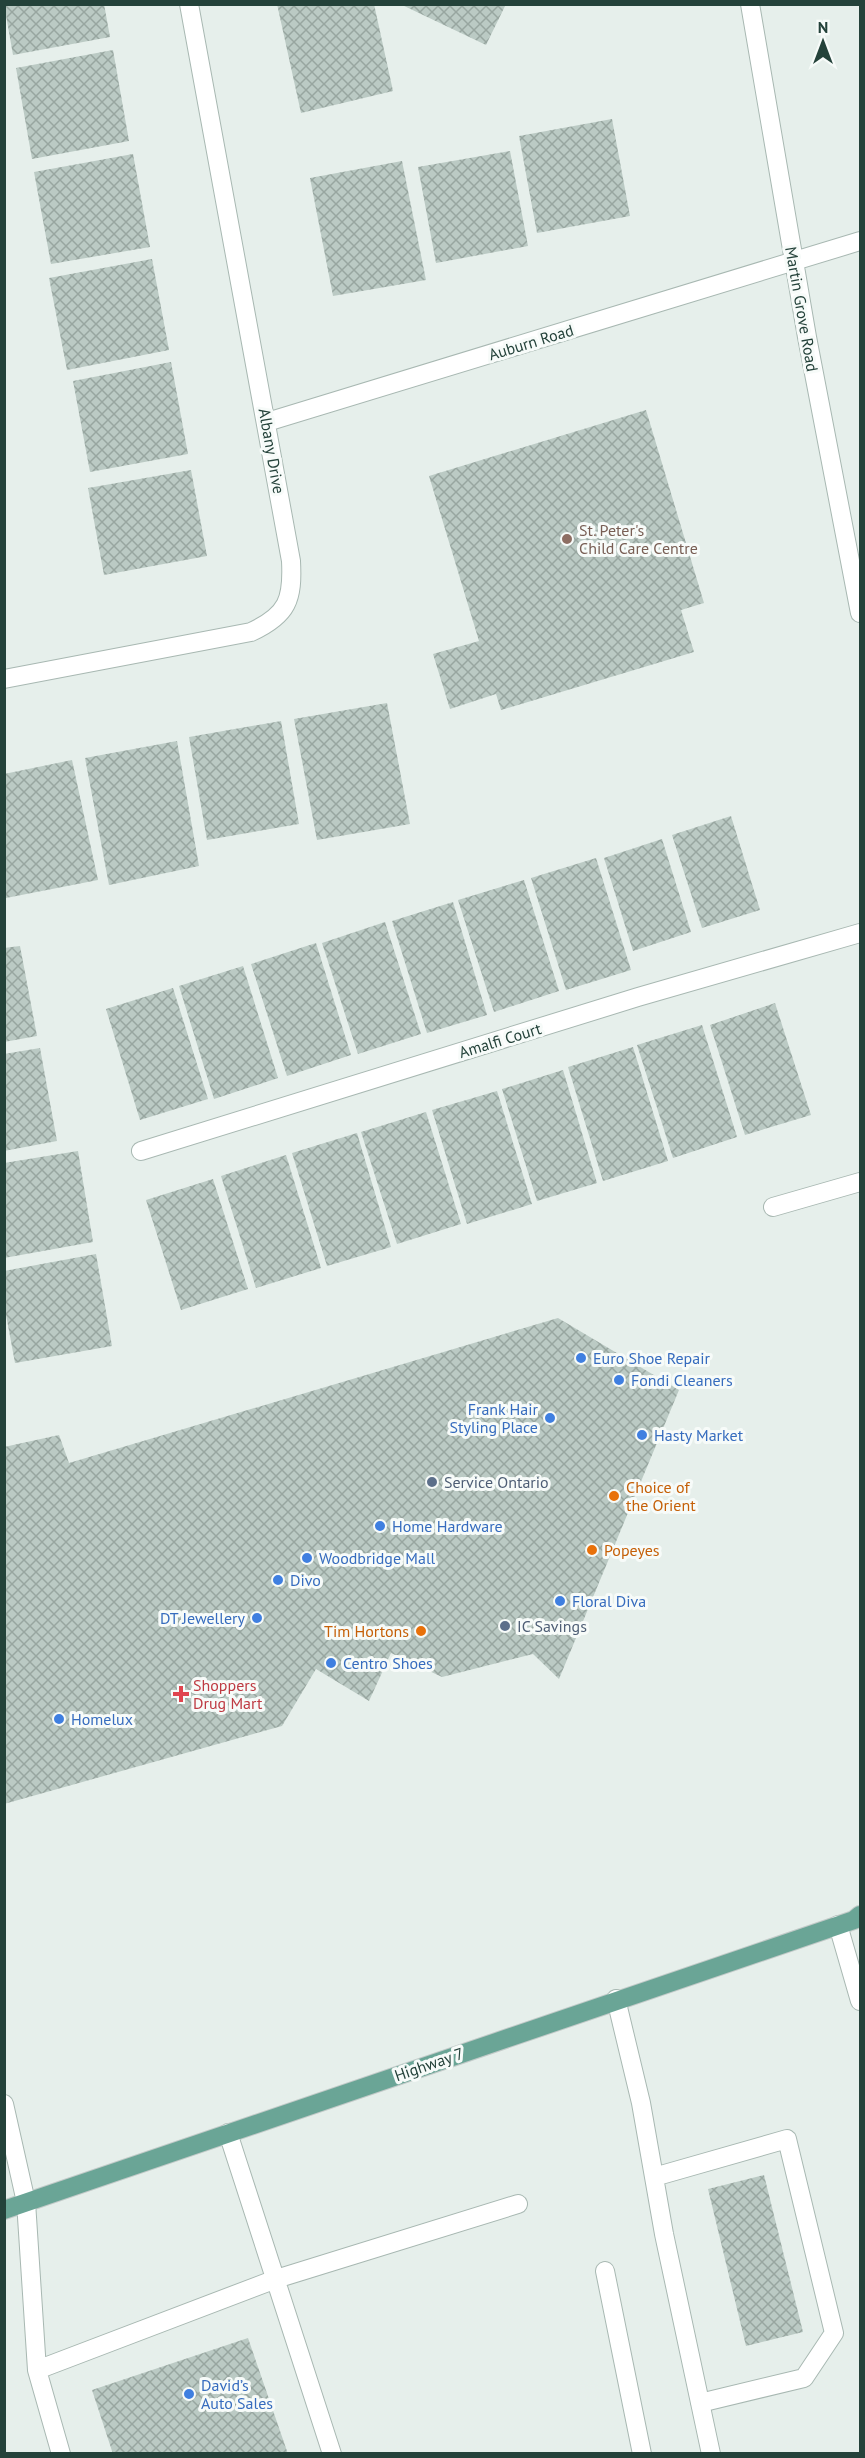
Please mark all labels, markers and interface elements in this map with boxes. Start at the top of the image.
north arrow [793,12,853,72]
text: N [818,17,828,37]
street label: Martin Grove Road [781,245,823,373]
street label: Auburn Road [486,320,576,364]
street label: Albany Drive [255,407,289,495]
place label: St. Peter's Child Care Centre [579,520,698,558]
marker: St. Peter's Child Care Centre [560,532,574,546]
street label: Amalfi Court [456,1018,544,1062]
place label: Euro Shoe Repair [593,1348,710,1368]
marker: Euro Shoe Repair [574,1351,588,1365]
place label: Fondi Cleaners [631,1370,733,1390]
marker: Fondi Cleaners [612,1373,626,1387]
place label: Frank Hair Styling Place [450,1399,539,1437]
marker: Frank Hair Styling Place [543,1411,557,1425]
place label: Hasty Market [654,1425,744,1445]
marker: Hasty Market [635,1428,649,1442]
place label: Service Ontario [444,1472,549,1492]
marker: Service Ontario [425,1475,439,1489]
place label: Choice of the Orient [626,1477,696,1515]
marker: Choice of the Orient [607,1489,621,1503]
place label: Home Hardware [392,1516,503,1536]
marker: Home Hardware [373,1519,387,1533]
place label: Popeyes [604,1540,660,1560]
marker: Popeyes [585,1543,599,1557]
place label: Woodbridge Mall [319,1548,436,1568]
marker: Woodbridge Mall [300,1551,314,1565]
place label: Divo [290,1570,321,1590]
marker: Divo [271,1573,285,1587]
place label: Floral Diva [572,1591,646,1611]
marker: Floral Diva [553,1594,567,1608]
place label: DT Jewellery [160,1608,246,1628]
marker: DT Jewellery [250,1611,264,1625]
place label: IC Savings [517,1616,587,1636]
marker: IC Savings [498,1619,512,1633]
place label: Tim Hortons [324,1621,409,1641]
marker: Tim Hortons [414,1624,428,1638]
place label: Centro Shoes [343,1653,433,1673]
marker: Centro Shoes [324,1656,338,1670]
place label: Shoppers Drug Mart [193,1675,263,1713]
marker: Shoppers Drug Mart [174,1687,188,1701]
place label: Homelux [71,1709,133,1729]
marker: Homelux [52,1712,66,1726]
street label: Highway 7 [392,2043,466,2085]
place label: David’s Auto Sales [201,2375,273,2413]
marker: David’s Auto Sales [182,2387,196,2401]

